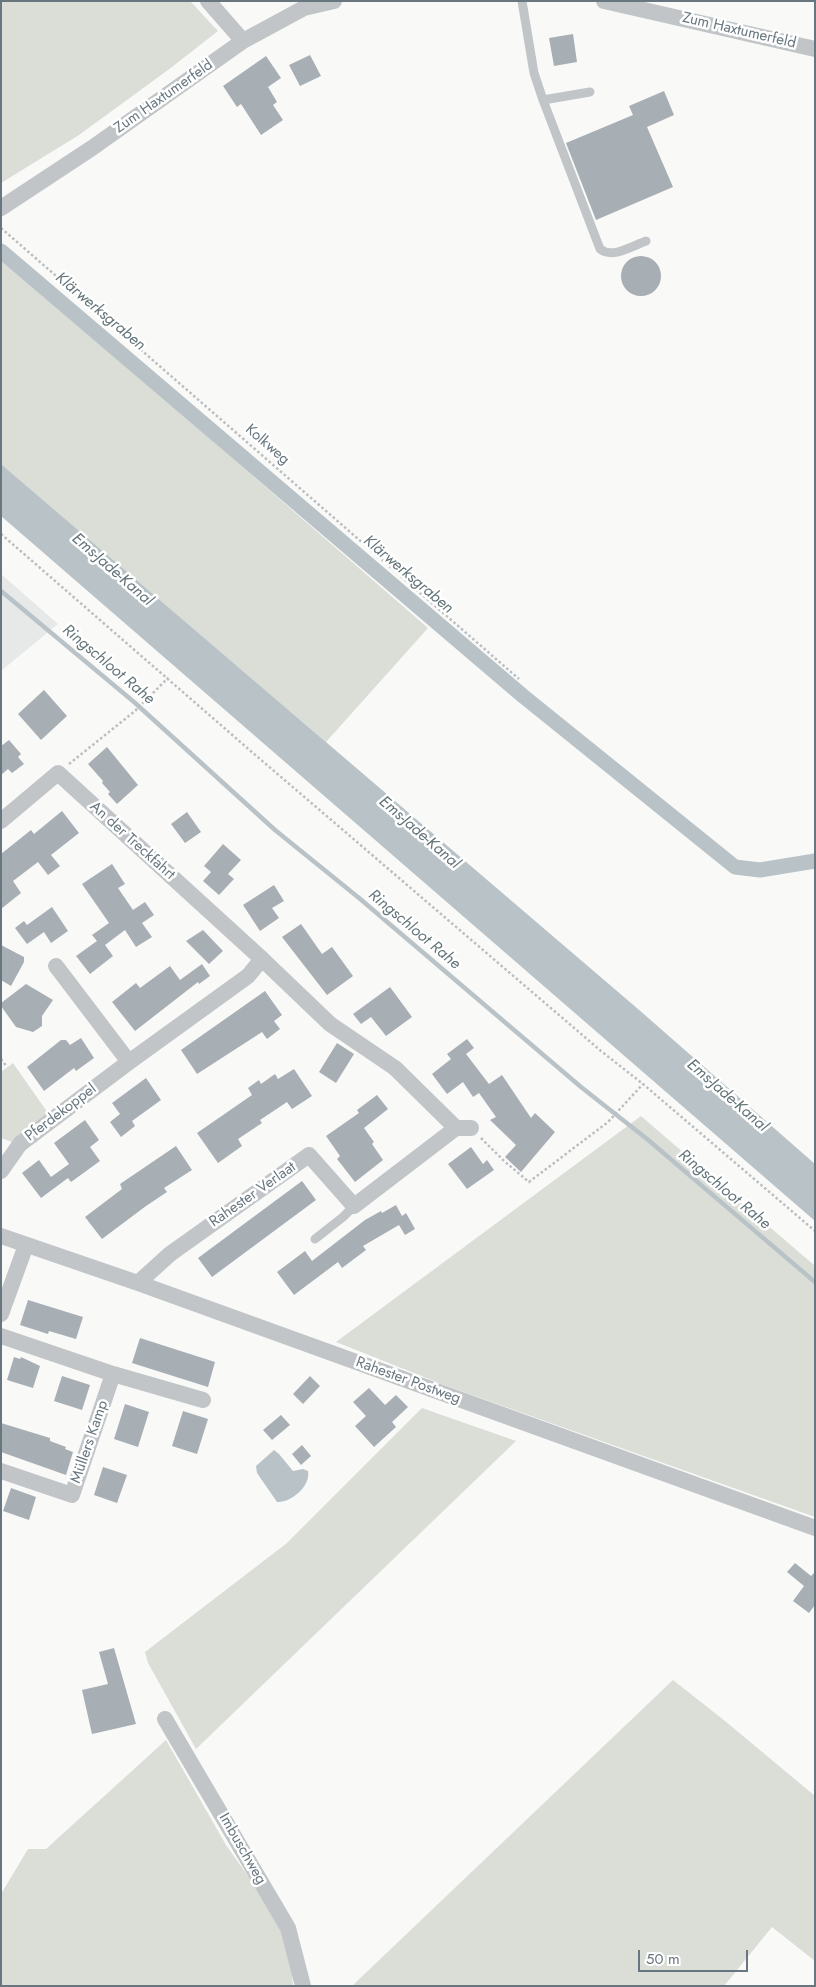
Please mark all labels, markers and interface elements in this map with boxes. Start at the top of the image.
street label: Zum Haxtumerfeld [680,9,798,53]
street label: Zum Haxtumerfeld [111,56,217,138]
water label: Klärwerksgraben [51,269,149,355]
street label: Kolkweg [241,421,293,469]
water label: Ems-Jade-Kanal [68,530,156,610]
water label: Klärwerksgraben [359,532,457,618]
water label: Ringschloot Rahe [58,621,158,709]
water label: Ems-Jade-Kanal [375,793,463,873]
street label: An der Treckfahrt [86,798,178,884]
water label: Ringschloot Rahe [364,886,464,974]
water label: Ems-Jade-Kanal [683,1056,771,1136]
street label: Pferdekoppel [22,1080,100,1146]
water label: Ringschloot Rahe [674,1146,774,1234]
street label: Rahester Verlaat [206,1159,300,1231]
street label: Rahester Postweg [353,1354,463,1408]
street label: Müllers Kamp [67,1398,113,1486]
street label: Imbuschweg [214,1810,270,1888]
scale bar [641,1940,751,1972]
text: 50 m [646,1948,680,1970]

